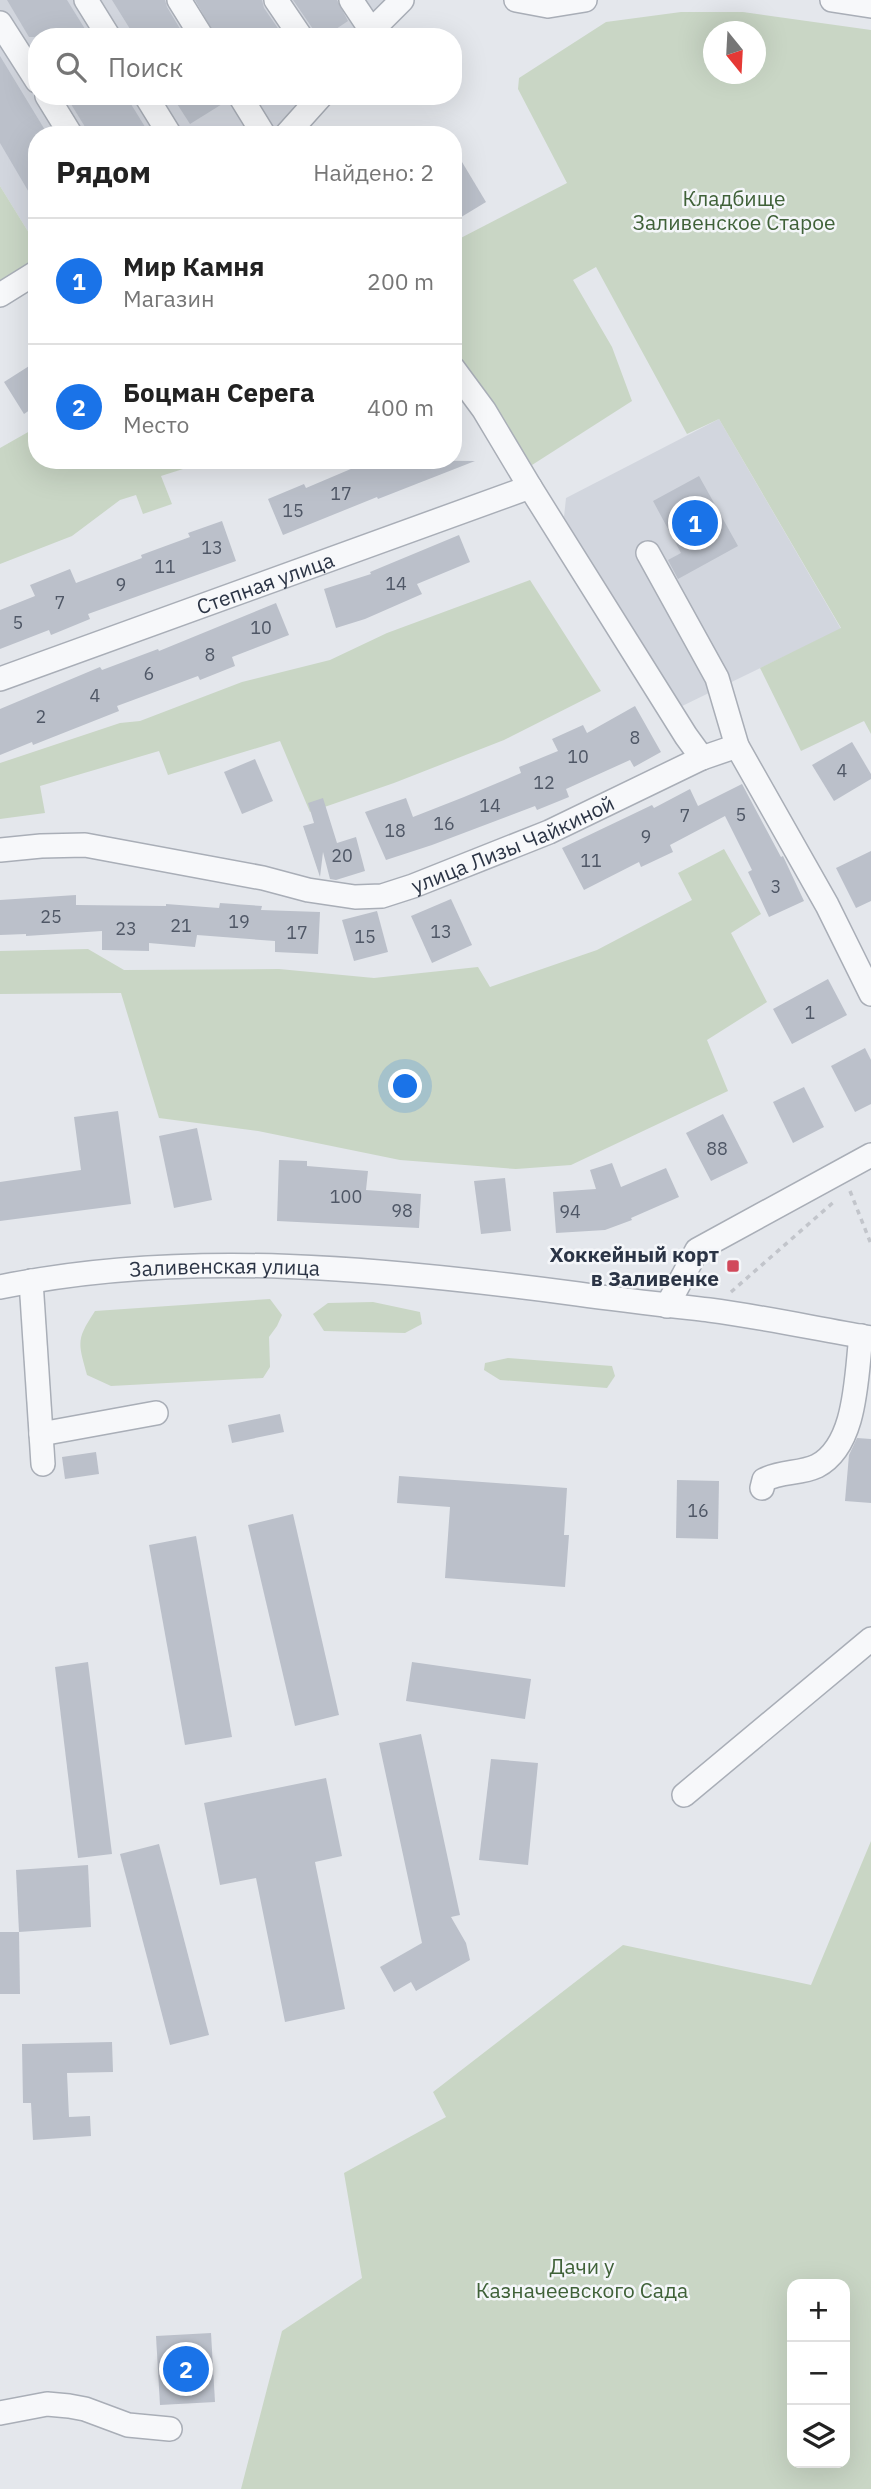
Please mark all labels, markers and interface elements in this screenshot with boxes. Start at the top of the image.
north arrow [703,21,766,84]
search box [28,28,462,105]
icon: search [52,48,90,86]
text: Поиск [108,50,183,84]
text: Рядом [56,152,151,191]
text: Найдено: 2 [313,157,434,187]
park label: Кладбище Заливенское Старое [632,184,836,236]
text: Мир Камня [123,249,265,283]
text: 1 [72,266,86,296]
text: 200 m [367,266,434,296]
text: Магазин [123,283,214,313]
text: Боцман Серега [123,375,315,409]
text: 2 [72,392,86,422]
text: 400 m [367,392,434,422]
text: Место [123,409,189,439]
house number: 17 [330,482,352,505]
pin: 1 [672,497,718,549]
house number: 15 [282,499,304,522]
house number: 13 [201,536,223,559]
street label: Степная улица [193,545,338,621]
house number: 11 [154,555,176,578]
house number: 14 [385,572,407,595]
house number: 9 [116,573,126,596]
house number: 7 [55,591,65,614]
house number: 5 [13,611,23,634]
house number: 10 [250,616,272,639]
house number: 8 [205,643,215,666]
house number: 6 [144,662,154,685]
house number: 4 [90,684,101,707]
house number: 2 [36,705,46,728]
house number: 8 [630,726,640,749]
house number: 10 [567,745,589,768]
house number: 4 [837,759,848,782]
house number: 12 [533,771,555,794]
street label: улица Лизы Чайкиной [407,789,619,899]
house number: 14 [479,794,501,817]
house number: 5 [736,803,746,826]
house number: 7 [680,804,690,827]
house number: 16 [433,812,455,835]
house number: 18 [384,819,406,842]
house number: 9 [641,825,651,848]
house number: 20 [331,844,353,867]
house number: 11 [580,849,602,872]
house number: 3 [771,875,781,898]
house number: 25 [40,905,62,928]
house number: 19 [228,910,250,933]
house number: 21 [170,914,192,937]
house number: 23 [115,917,137,940]
house number: 13 [430,920,452,943]
house number: 17 [286,921,308,944]
house number: 15 [354,925,376,948]
house number: 1 [805,1001,815,1024]
your location [388,1069,422,1103]
house number: 88 [706,1137,728,1160]
house number: 100 [330,1185,362,1208]
house number: 98 [391,1199,413,1222]
house number: 94 [559,1200,581,1223]
place label: Хоккейный корт в Заливенке [550,1240,719,1292]
street label: Заливенская улица [128,1251,321,1283]
marker: Хоккейный корт в Заливенке [725,1258,741,1274]
house number: 16 [687,1499,709,1522]
park label: Дачи у Казначеевского Сада [476,2252,688,2304]
map controls [787,2279,850,2468]
button: + [787,2279,850,2342]
button: − [787,2342,850,2405]
pin: 2 [163,2343,209,2395]
button: layers [787,2405,850,2468]

